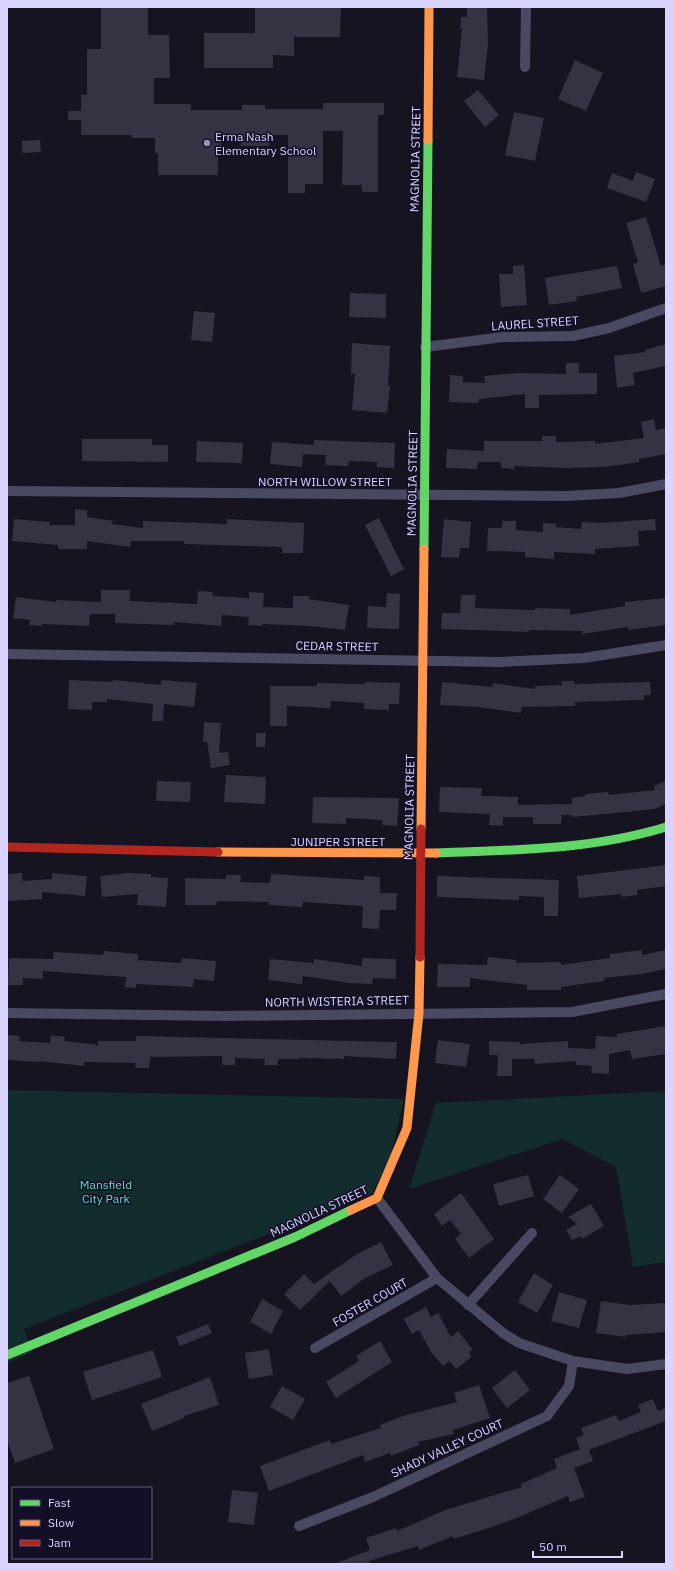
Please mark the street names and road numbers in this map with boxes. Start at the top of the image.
street label: MAGNOLIA STREET [407,106,423,212]
street label: LAUREL STREET [491,312,579,334]
street label: MAGNOLIA STREET [404,430,420,536]
street label: NORTH WILLOW STREET [258,474,392,489]
street label: CEDAR STREET [295,638,379,654]
street label: MAGNOLIA STREET [401,754,417,860]
street label: JUNIPER STREET [291,834,385,849]
street label: NORTH WISTERIA STREET [265,992,409,1010]
street label: MAGNOLIA STREET [268,1182,370,1240]
street label: FOSTER COURT [330,1274,410,1330]
street label: SHADY VALLEY COURT [388,1415,506,1481]

